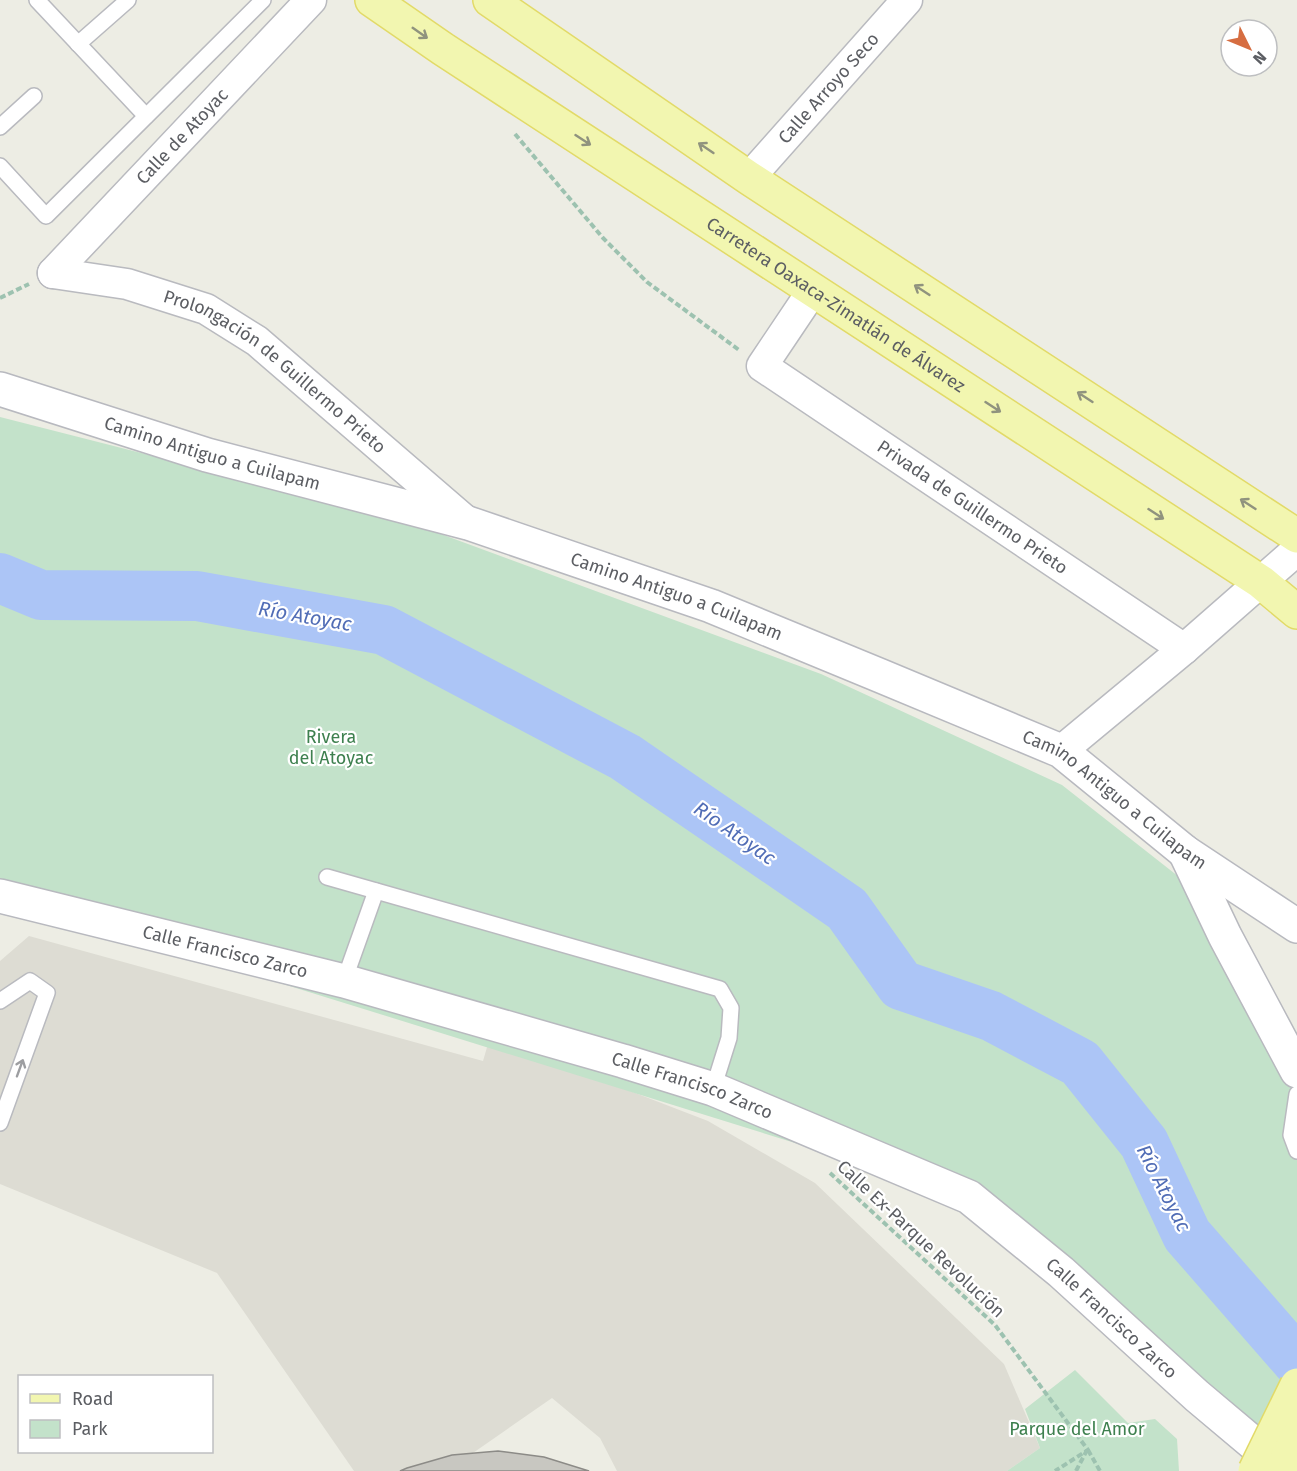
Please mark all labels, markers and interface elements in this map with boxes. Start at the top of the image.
north arrow [1219,18,1279,78]
one-way arrow [412,27,428,39]
street label: Calle Arroyo Seco [774,28,884,148]
text: N [1249,48,1270,68]
street label: Calle de Atoyac [132,83,233,189]
one-way arrow [574,134,591,146]
one-way arrow [699,142,715,154]
street label: Carretera Oaxaca-Zimatlán de Álvarez [702,213,969,397]
one-way arrow [913,284,930,297]
street label: Prolongación de Guillermo Prieto [161,285,390,458]
one-way arrow [1077,391,1094,403]
one-way arrow [984,402,1001,414]
street label: Camino Antiguo a Cuilapam [101,412,323,495]
street label: Privada de Guillermo Prieto [873,435,1072,579]
one-way arrow [1240,497,1257,509]
one-way arrow [1147,508,1164,520]
street label: Camino Antiguo a Cuilapam [568,548,786,645]
water label: Río Atoyac [256,596,354,636]
street label: Camino Antiguo a Cuilapam [1019,725,1211,874]
park label: Rivera del Atoyac [289,726,374,769]
water label: Río Atoyac [690,796,781,870]
street label: Calle Francisco Zarco [140,921,310,983]
street label: Calle Francisco Zarco [609,1047,776,1124]
one-way arrow [15,1059,26,1078]
water label: Río Atoyac [1132,1141,1196,1236]
street label: Calle Ex-Parque Revolución [833,1156,1009,1322]
street label: Calle Francisco Zarco [1042,1253,1182,1383]
legend [18,1375,213,1453]
text: Road [72,1388,114,1410]
text: Park [72,1418,108,1440]
park label: Parque del Amor [1009,1418,1145,1440]

